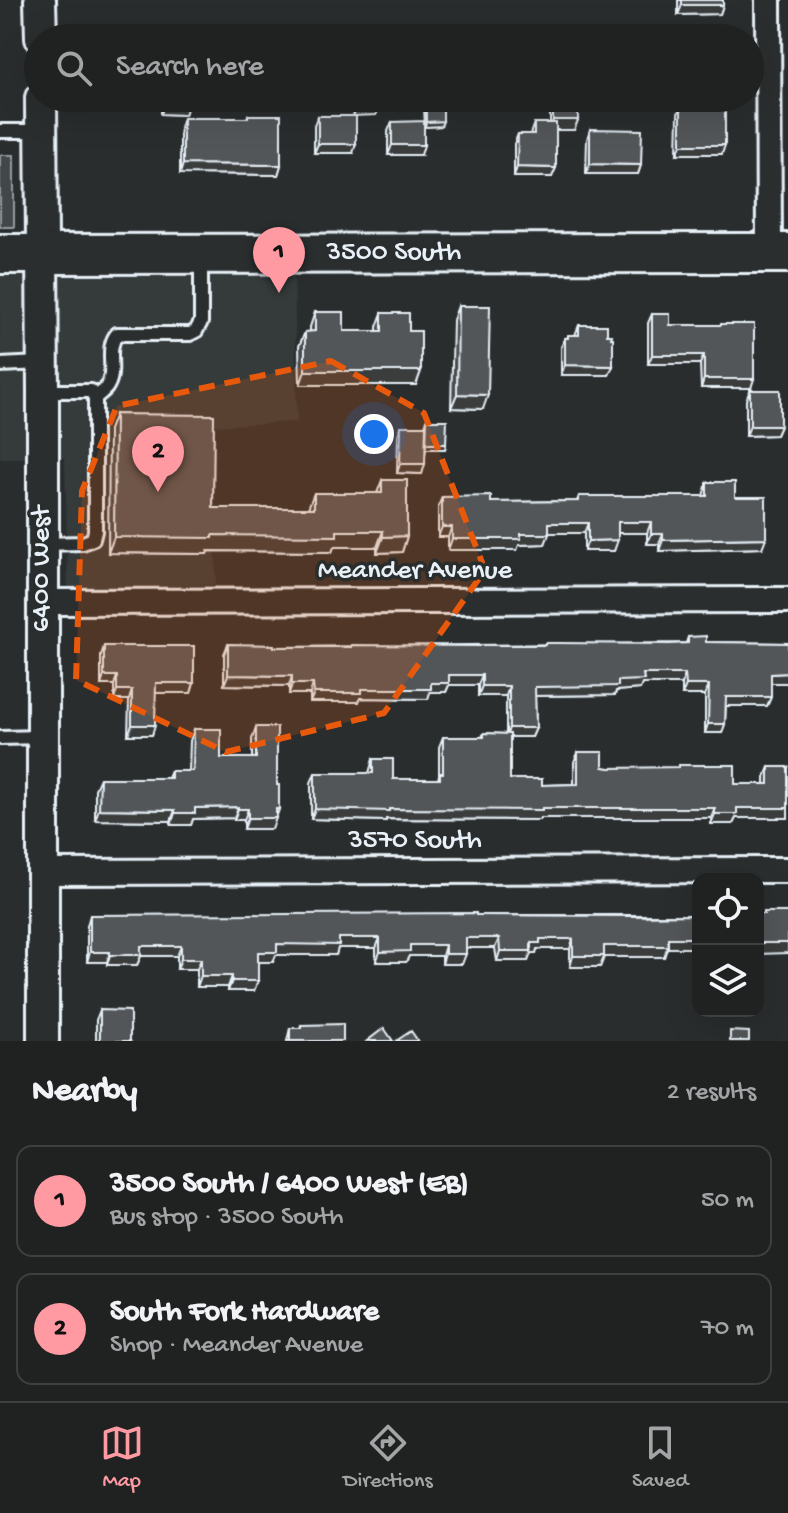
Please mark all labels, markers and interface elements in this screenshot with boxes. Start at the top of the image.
search box [24,24,764,112]
icon: search [52,46,96,90]
text: Search here [116,51,264,86]
pin: 1 [253,227,305,293]
street label: 3500 South [326,237,461,270]
your location [354,414,394,454]
pin: 2 [132,426,184,492]
street label: 6400 West [26,504,59,632]
street label: Meander Avenue [318,555,513,588]
street label: 3570 South [347,825,482,858]
map controls [692,873,764,1017]
button: locate [692,873,764,945]
button: layers [692,945,764,1017]
text: Nearby [32,1073,137,1113]
text: 2 results [667,1078,756,1109]
text: 3500 South / 6400 West (EB) [110,1168,469,1203]
text: 1 [55,1186,65,1217]
text: 50 m [701,1186,754,1217]
text: Bus stop · 3500 South [110,1203,343,1234]
text: South Fork Hardware [110,1296,379,1331]
text: 2 [54,1314,66,1345]
text: 70 m [701,1314,754,1345]
text: Shop · Meander Avenue [110,1331,363,1362]
tab: Map [100,1421,144,1495]
tab: Directions [343,1421,433,1495]
tab: Saved [632,1421,688,1495]

